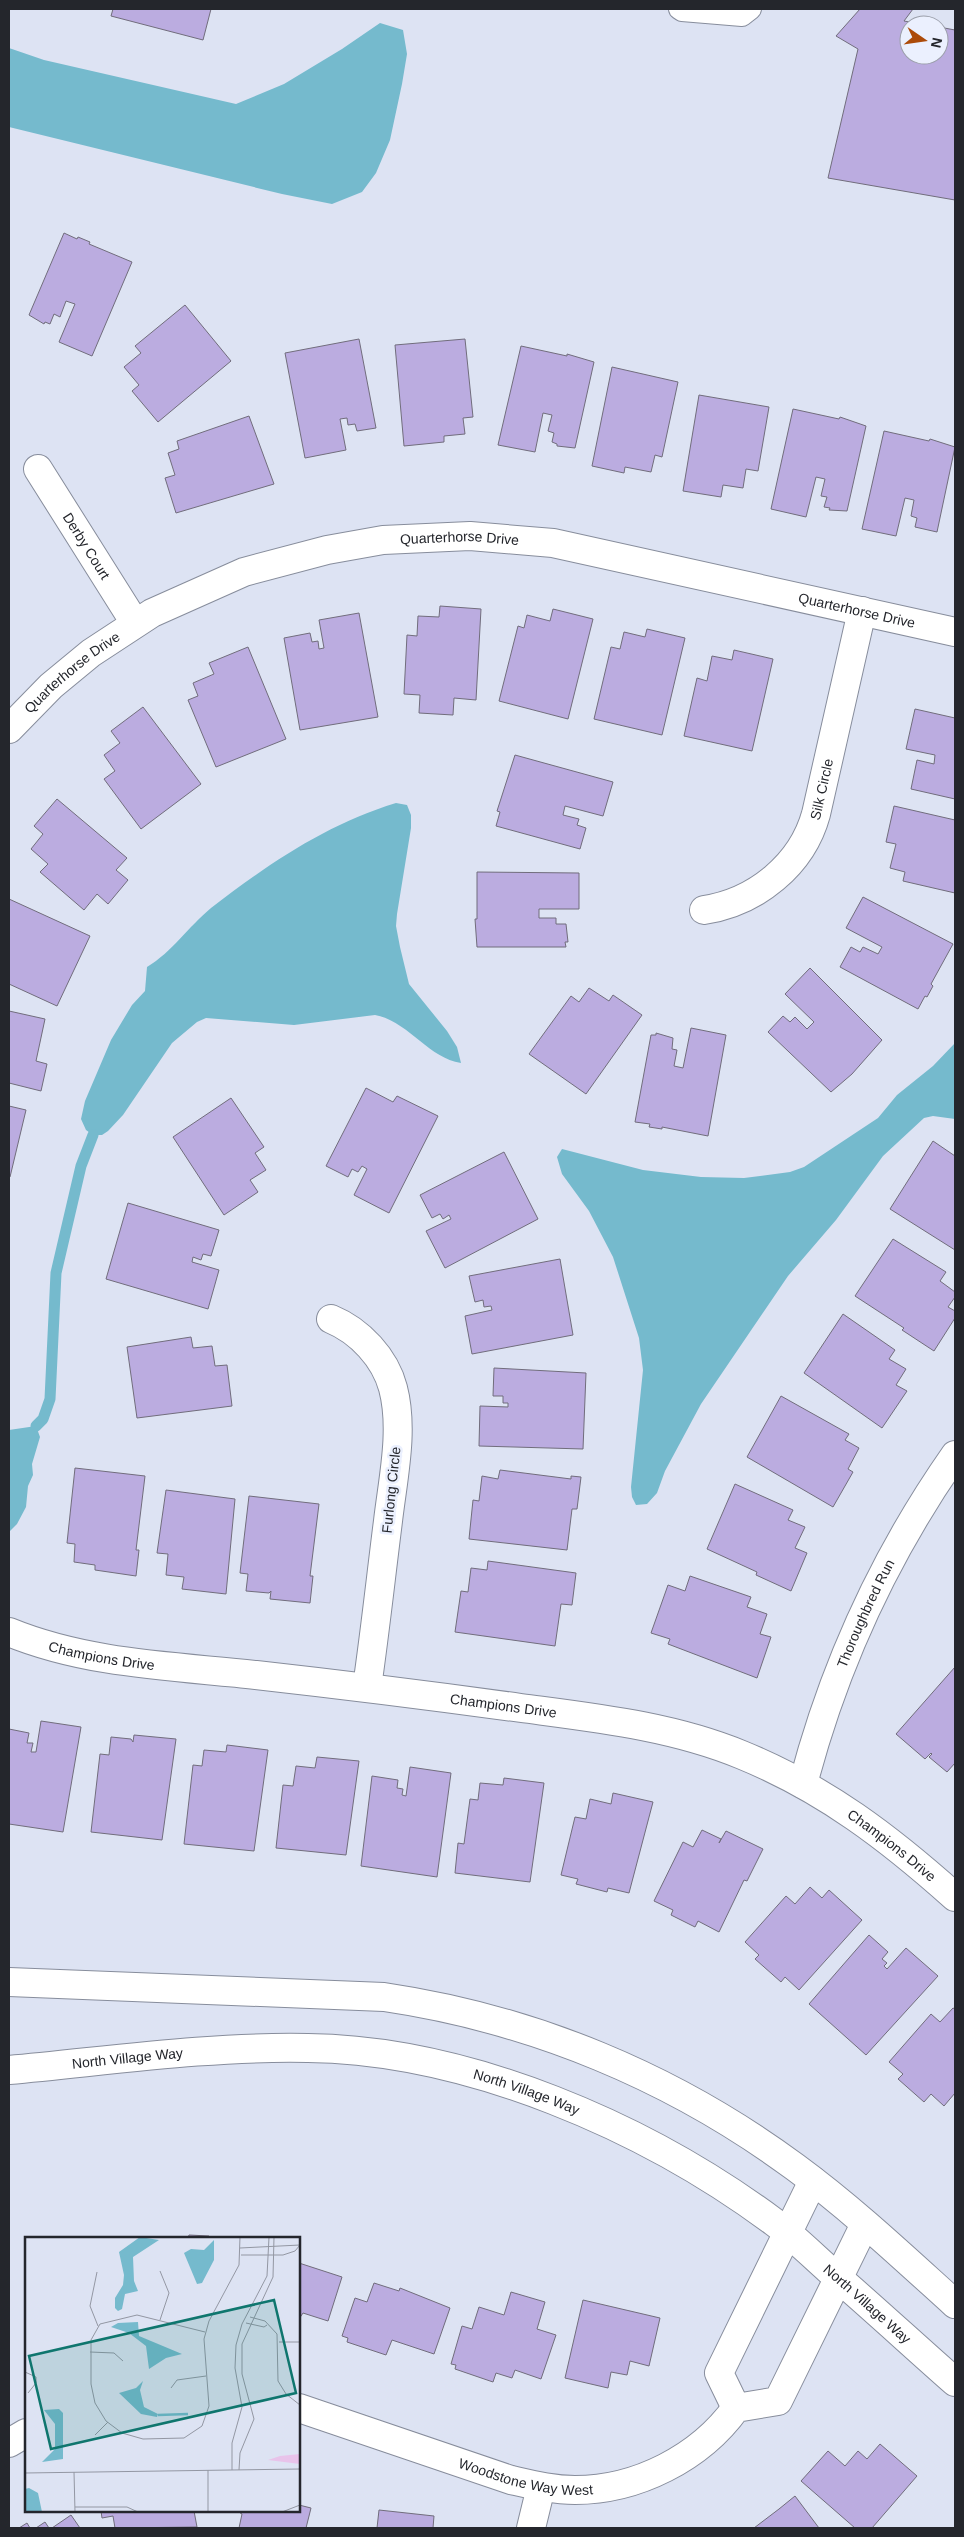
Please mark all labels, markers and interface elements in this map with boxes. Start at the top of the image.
north arrow [899,15,949,65]
text: N [928,36,946,50]
street label: Derby Court [60,510,113,582]
street label: Quarterhorse Drive [400,528,520,548]
street label: Quarterhorse Drive [797,590,917,631]
street label: Quarterhorse Drive [21,628,123,716]
street label: Silk Circle [807,757,836,822]
street label: Furlong Circle [378,1446,404,1534]
street label: Thoroughbred Run [834,1556,898,1670]
street label: Champions Drive [47,1638,156,1673]
street label: Champions Drive [449,1691,558,1721]
street label: Champions Drive [845,1806,939,1885]
street label: North Village Way [71,2045,184,2072]
street label: North Village Way [472,2066,582,2118]
inset map [25,2237,300,2512]
street label: North Village Way [820,2261,914,2347]
street label: Woodstone Way West [457,2455,594,2498]

